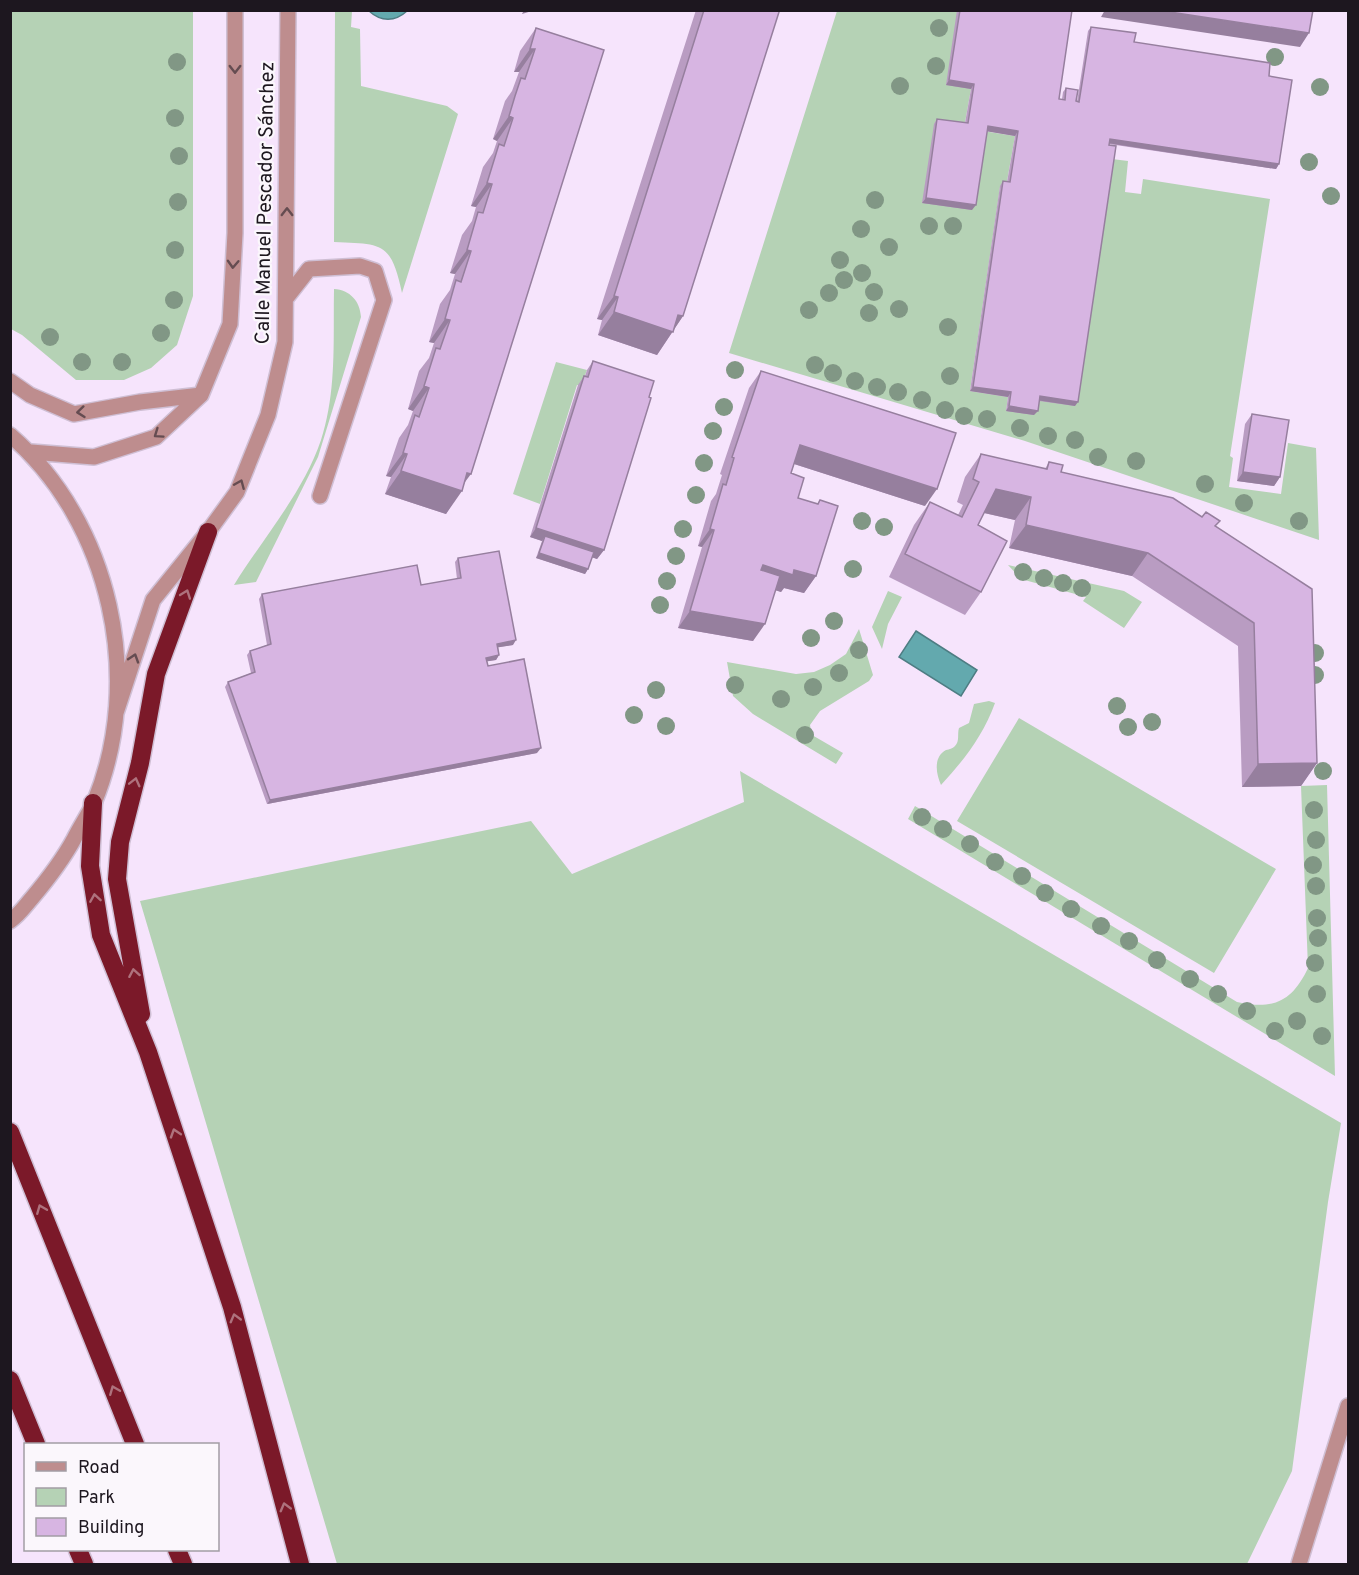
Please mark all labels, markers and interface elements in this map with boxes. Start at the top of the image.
street label: Calle Manuel Pescador Sánchez [251,61,281,345]
one-way arrow [229,64,241,73]
one-way arrow [281,207,293,216]
one-way arrow [227,259,240,268]
one-way arrow [76,405,86,418]
one-way arrow [153,426,164,437]
one-way arrow [233,479,245,490]
one-way arrow [178,589,191,600]
one-way arrow [127,653,139,664]
one-way arrow [127,777,140,787]
one-way arrow [89,893,102,903]
one-way arrow [128,969,141,979]
one-way arrow [169,1128,182,1139]
one-way arrow [36,1204,48,1215]
one-way arrow [230,1313,243,1323]
one-way arrow [109,1385,121,1396]
legend [24,1443,219,1551]
text: Road [78,1457,120,1480]
text: Park [78,1487,115,1510]
one-way arrow [280,1502,292,1512]
text: Building [78,1517,144,1540]

